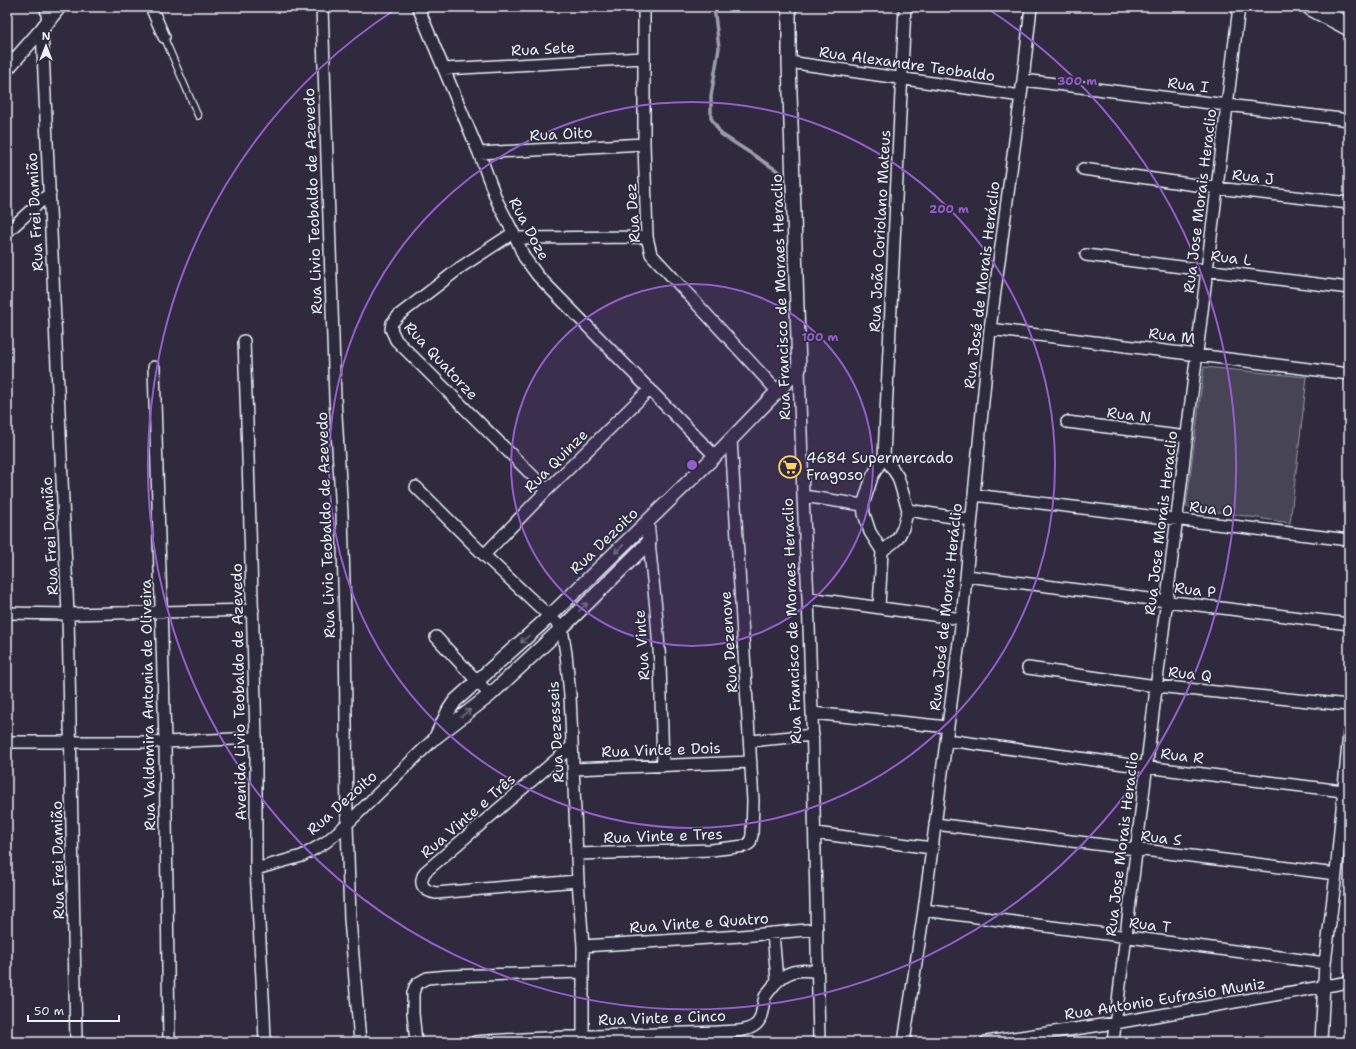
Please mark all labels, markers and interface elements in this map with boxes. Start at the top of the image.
north arrow [26,26,66,66]
text: N [42,29,51,44]
street label: Rua Sete [511,37,575,61]
street label: Rua Alexandre Teobaldo [818,42,996,86]
text: 300 m [1057,73,1097,89]
street label: Rua I [1166,73,1210,97]
street label: Rua Livio Teobaldo de Azevedo [299,87,327,315]
street label: Rua Jose Morais Heraclio [1179,108,1221,294]
street label: Rua Oito [529,122,593,146]
street label: Rua João Coriolano Mateus [865,129,895,333]
street label: Rua Frei Damião [22,152,48,272]
street label: Rua J [1231,165,1275,189]
street label: Rua Francisco de Moraes Heraclio [767,174,795,420]
street label: Rua José de Morais Heráclio [959,180,1005,390]
street label: Rua Dez [621,182,645,244]
street label: Rua Doze [504,194,554,264]
text: 200 m [929,201,969,217]
street label: Rua L [1209,246,1253,270]
street label: Rua Quatorze [400,318,482,404]
street label: Rua M [1147,323,1197,349]
text: 100 m [802,329,839,345]
street label: Rua N [1106,402,1152,428]
street label: Rua Livio Teobaldo de Azevedo [312,411,340,639]
street label: Rua Quinze [520,425,592,497]
street label: Rua Jose Morais Heraclio [1140,430,1182,616]
place label: 4684 Supermercado Fragoso [806,448,954,485]
supermarket icon: 4684 Supermercado Fragoso [777,454,803,480]
centre of rings [685,458,699,472]
street label: Rua Frei Damião [37,476,63,596]
street label: Rua O [1188,496,1234,522]
street label: Rua Francisco de Moraes Heraclio [778,498,806,744]
street label: Rua José de Morais Heráclio [925,502,967,712]
street label: Rua Dezoito [566,503,642,579]
one-way arrow [614,544,624,554]
street label: Avenida Livio Teobaldo de Azevedo [227,563,251,821]
street label: Rua Valdomira Antonia de Oliveira [136,578,160,831]
street label: Rua P [1173,578,1217,603]
street label: Rua Dezenove [715,590,743,694]
one-way arrow [578,602,588,612]
street label: Rua Vinte [630,609,654,681]
one-way arrow [520,634,530,643]
street label: Rua Q [1167,662,1213,686]
street label: Rua Dezesseis [543,681,569,783]
one-way arrow [461,709,472,718]
street label: Rua Vinte e Dois [601,738,721,762]
street label: Rua R [1159,743,1205,769]
street label: Rua Jose Morais Heraclio [1101,751,1143,937]
street label: Rua Dezoito [303,766,381,840]
street label: Rua Vinte e Três [416,769,520,863]
street label: Rua Frei Damião [47,801,69,919]
street label: Rua Vinte e Tres [603,824,723,848]
street label: Rua S [1139,826,1183,850]
street label: Rua Vinte e Quatro [629,908,769,938]
street label: Rua T [1128,913,1172,937]
street label: Rua Antonio Eufrasio Muniz [1063,973,1267,1025]
scale bar [28,997,119,1023]
text: 50 m [34,1003,64,1019]
street label: Rua Vinte e Cinco [598,1006,726,1030]

